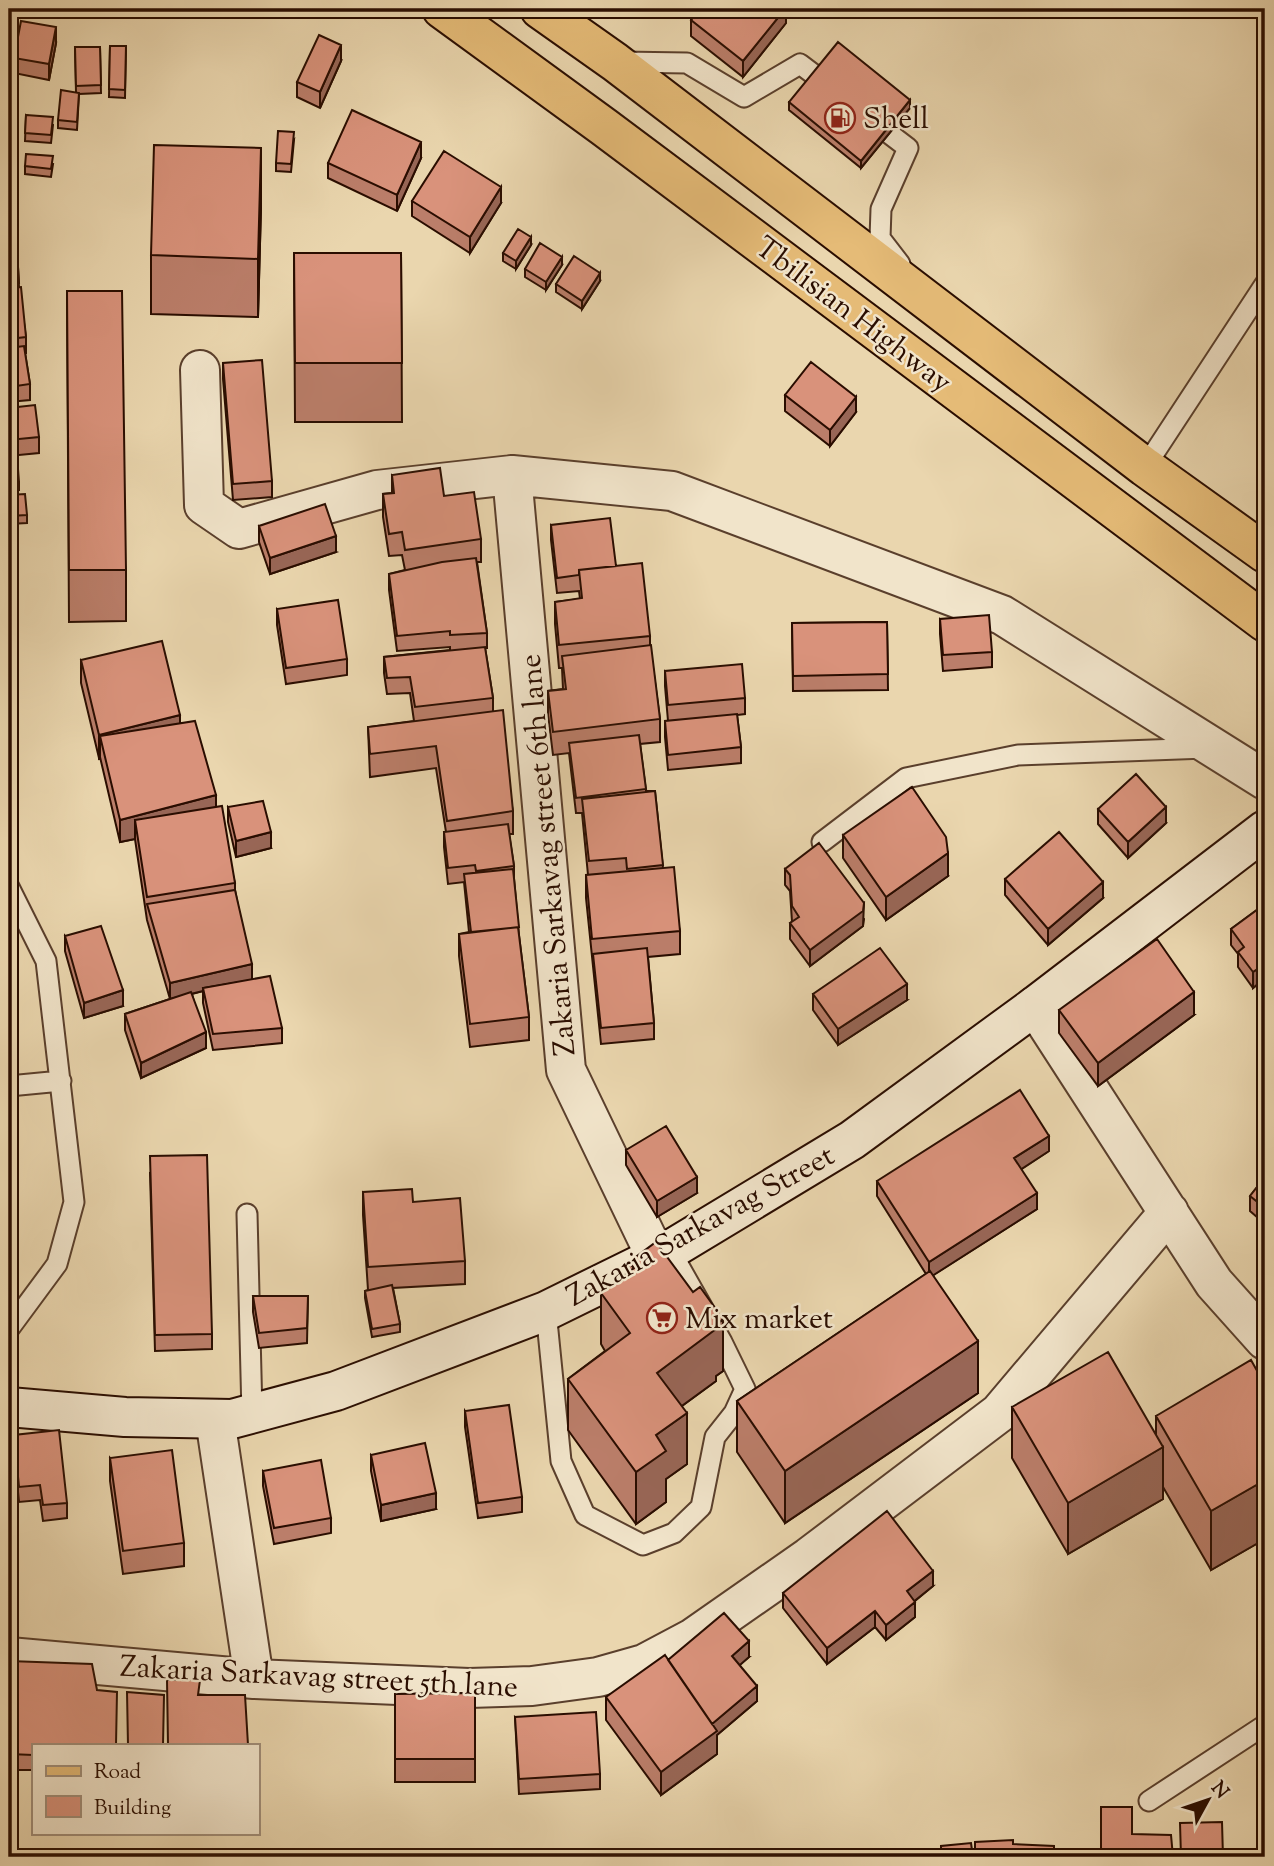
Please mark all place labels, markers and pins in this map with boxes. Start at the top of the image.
place label: Shell [863,99,929,142]
fuel station icon: Shell [823,101,857,135]
place label: Mix market [685,1299,833,1342]
supermarket icon: Mix market [645,1301,679,1335]

